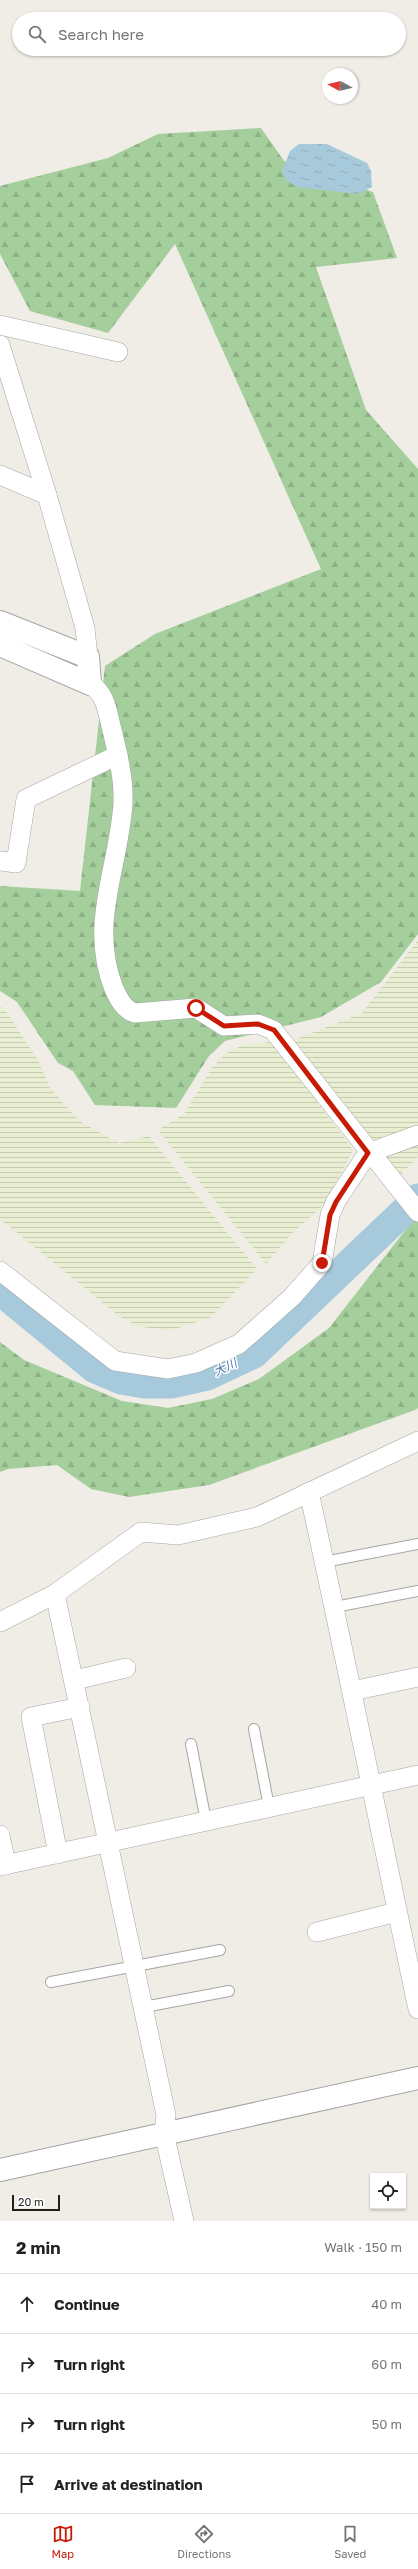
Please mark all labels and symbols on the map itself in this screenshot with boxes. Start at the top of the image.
north arrow [322,68,358,104]
route start [187,999,205,1017]
route end [313,1254,331,1272]
water label: 大川 [211,1354,241,1379]
scale bar [12,2193,60,2212]

